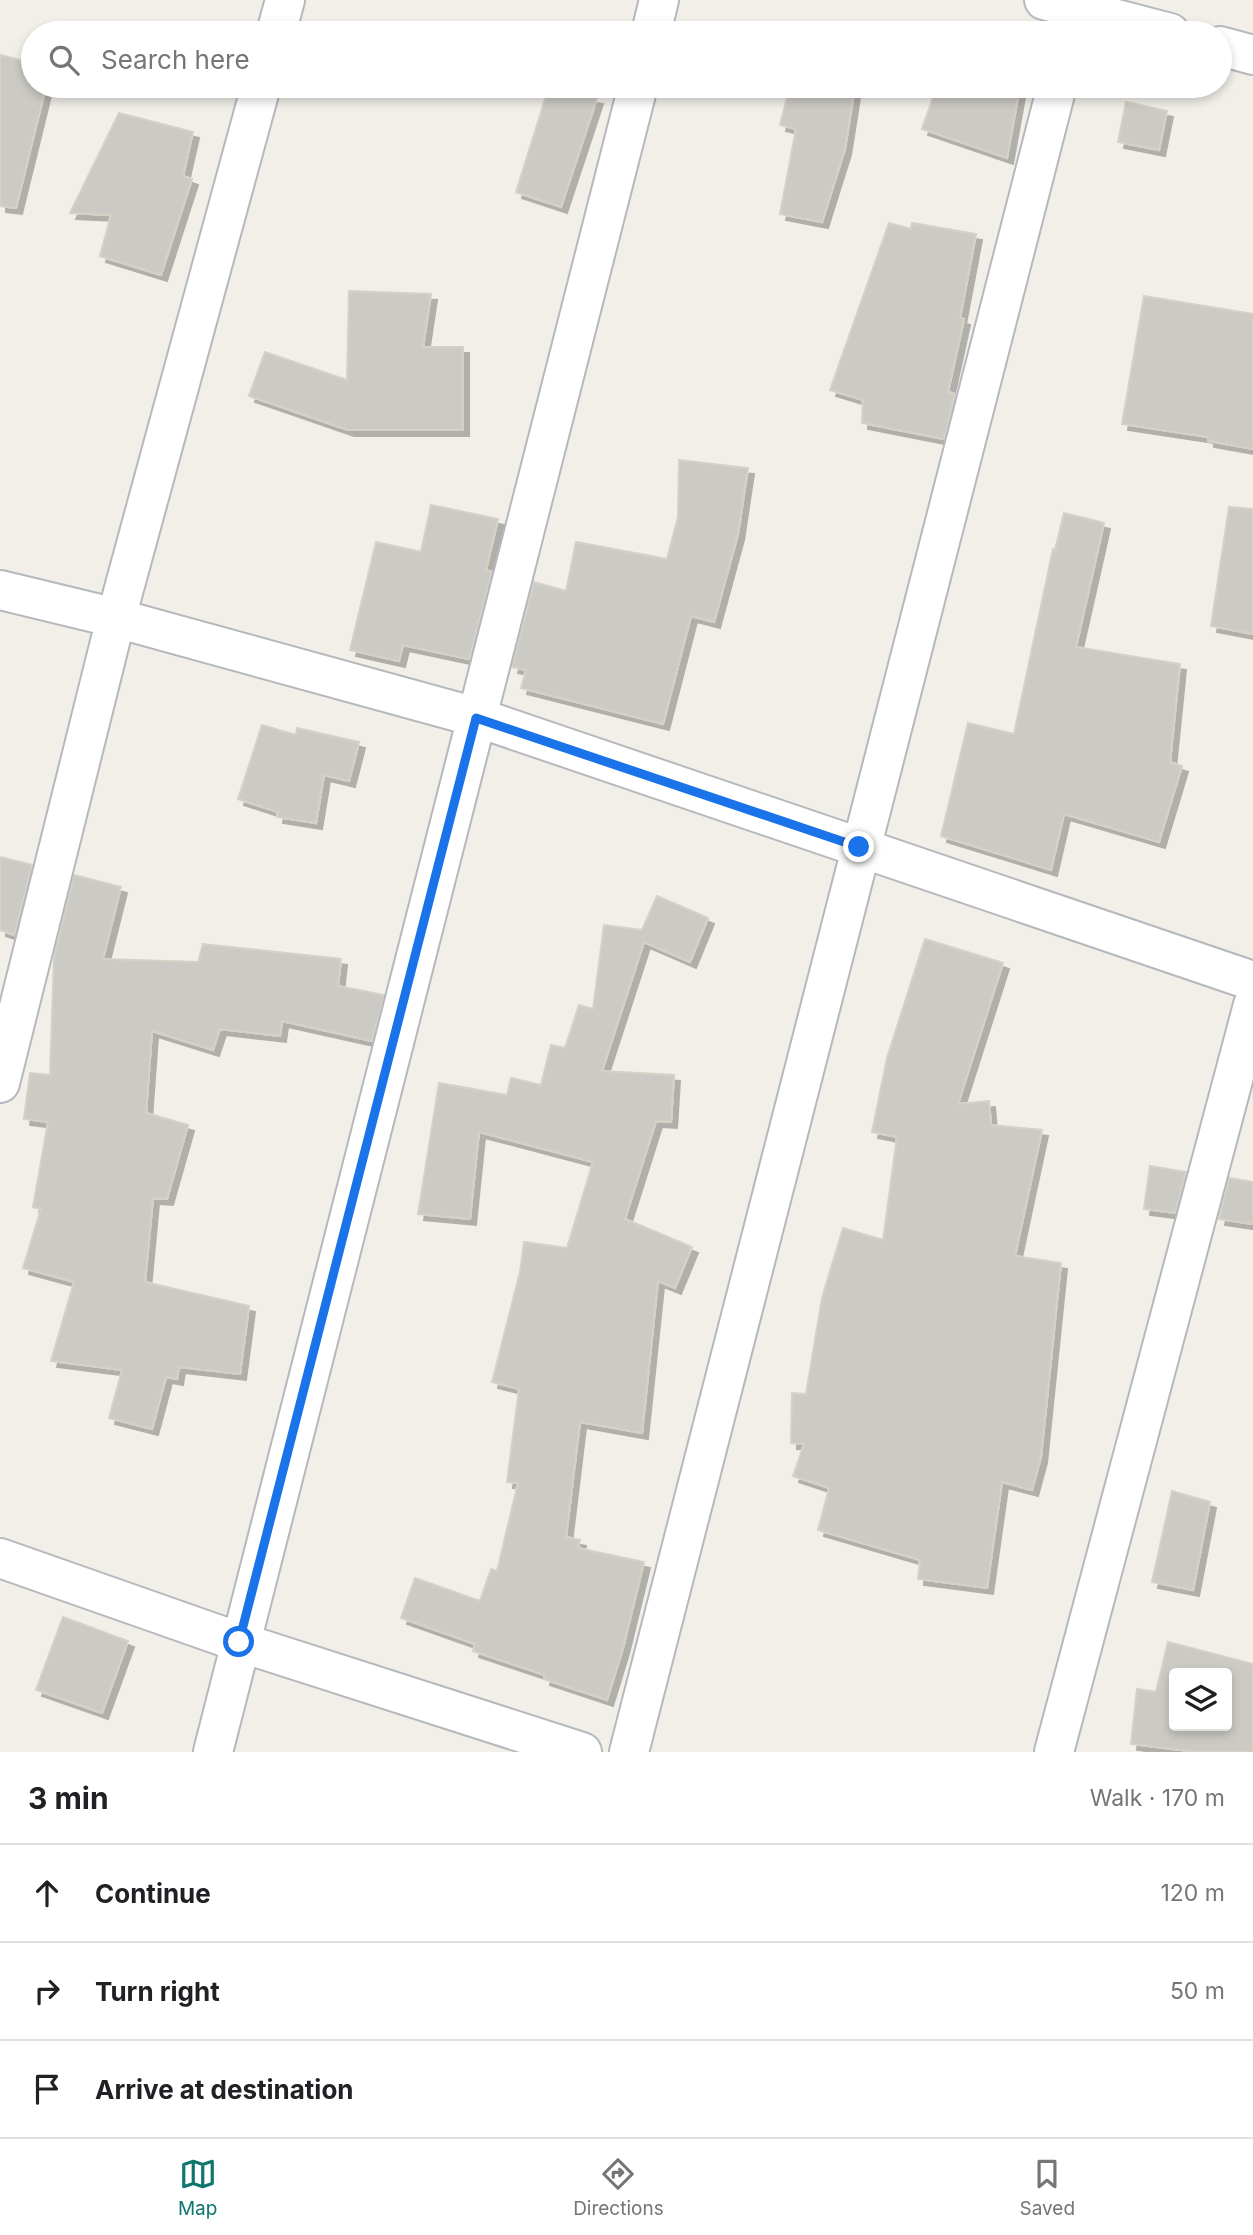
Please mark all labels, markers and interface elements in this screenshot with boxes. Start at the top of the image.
search box [21,21,1232,98]
icon: search [45,41,83,79]
text: Search here [101,44,250,75]
route end [843,831,874,862]
route start [223,1626,254,1657]
map controls [1169,1668,1232,1731]
button: layers [1169,1668,1232,1731]
text: 3 min [28,1780,109,1816]
text: Walk · 170 m [1090,1784,1225,1812]
icon: ahead [28,1874,66,1912]
text: Continue [95,1878,211,1909]
text: 120 m [1160,1879,1225,1907]
icon: right [28,1972,66,2010]
text: Turn right [95,1976,220,2007]
text: 50 m [1170,1977,1225,2005]
icon: arrive [28,2070,66,2108]
text: Arrive at destination [95,2074,354,2105]
tab: Map [178,2155,217,2220]
tab: Directions [573,2155,664,2220]
tab: Saved [1019,2155,1075,2220]

